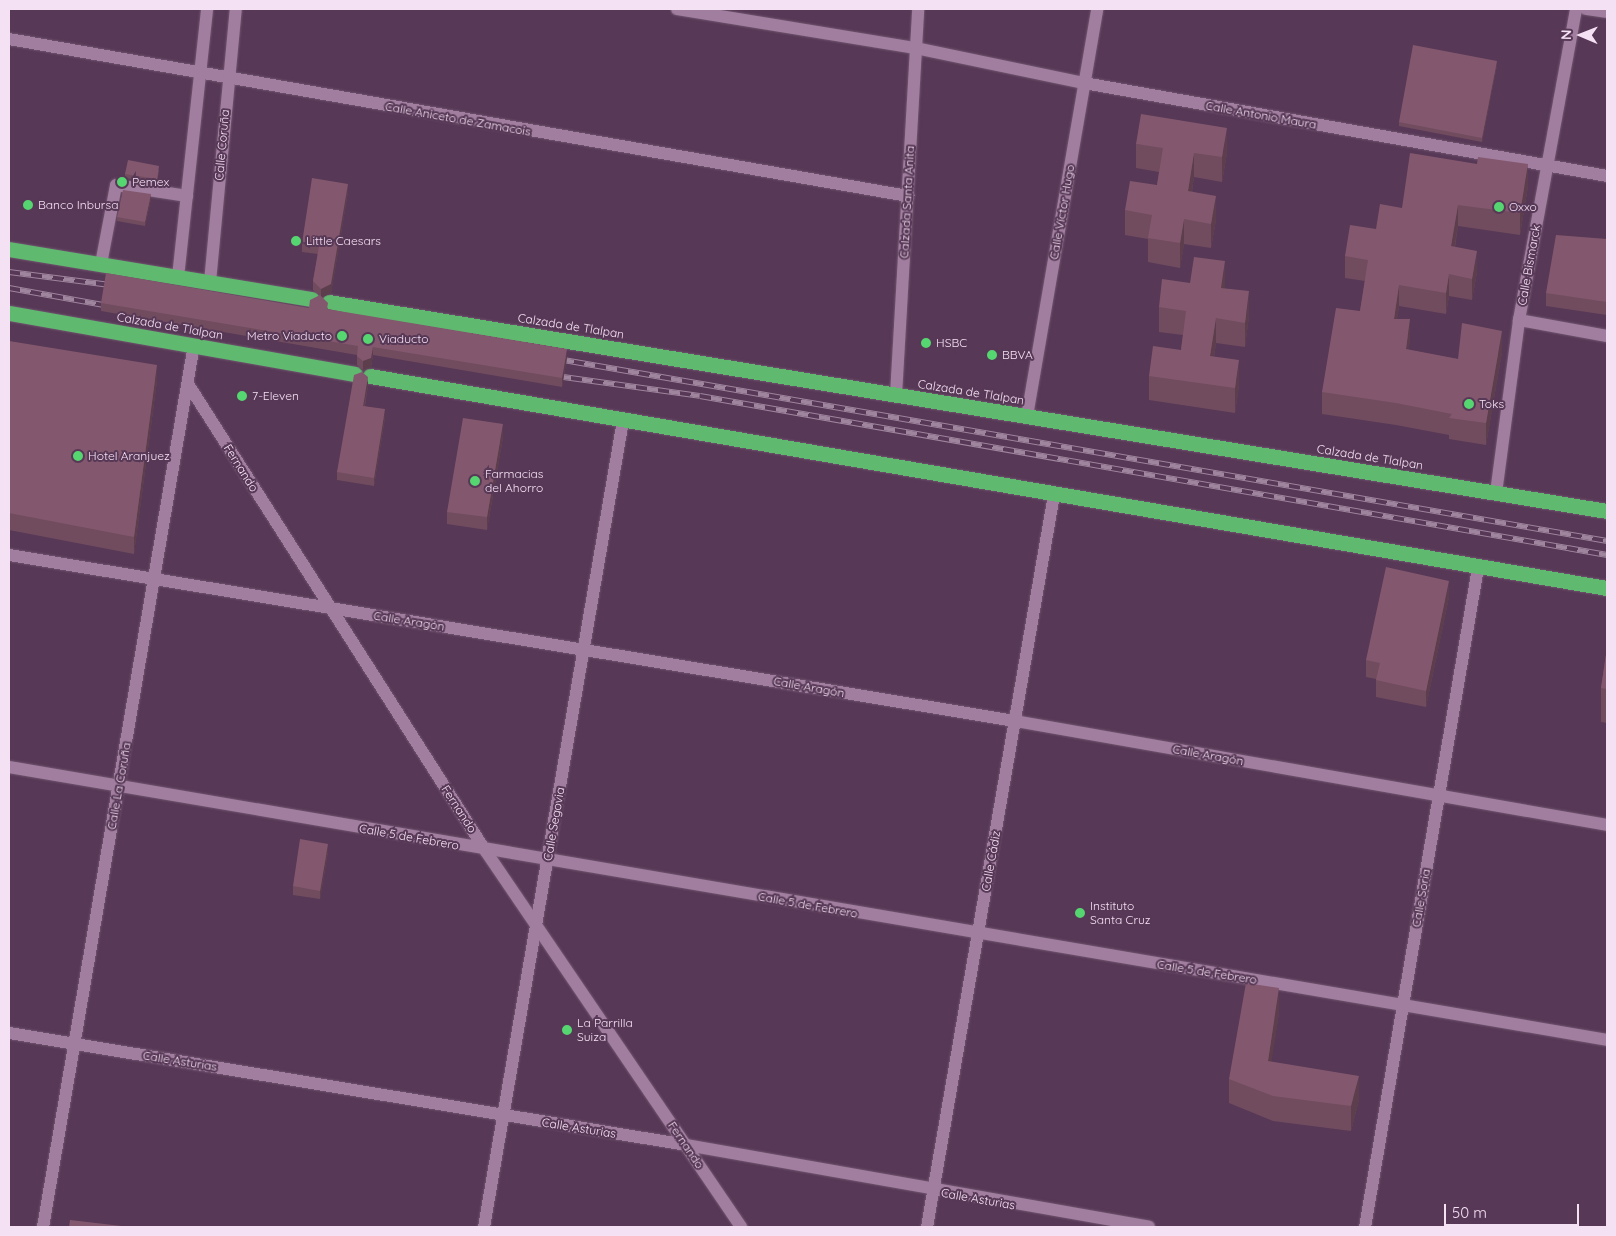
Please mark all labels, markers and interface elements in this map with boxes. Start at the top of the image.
north arrow [1556,10,1606,60]
text: N [1557,29,1575,40]
street label: Calle Antonio Maura [1205,98,1317,132]
street label: Calle Aniceto de Zamacois [384,99,532,139]
street label: Calle Coruña [212,109,232,181]
street label: Calzada Santa Anita [897,145,917,259]
street label: Calle Víctor Hugo [1047,163,1077,261]
place label: Pemex [132,175,169,189]
marker: Pemex [116,176,128,188]
place label: Banco Inbursa [38,198,118,212]
marker: Banco Inbursa [22,199,34,211]
place label: Oxxo [1509,200,1537,214]
marker: Oxxo [1493,201,1505,213]
street label: Calle Bismarck [1515,223,1543,307]
place label: Little Caesars [306,234,381,248]
marker: Little Caesars [290,235,302,247]
street label: Calzada de Tlalpan [116,310,224,342]
street label: Calzada de Tlalpan [517,310,625,342]
place label: Metro Viaducto [247,329,332,343]
marker: Metro Viaducto [336,330,348,342]
marker: Viaducto [361,332,375,346]
place label: Viaducto [379,332,429,346]
place label: HSBC [936,336,967,350]
marker: HSBC [920,337,932,349]
place label: BBVA [1002,348,1033,362]
marker: BBVA [986,349,998,361]
street label: Calzada de Tlalpan [917,376,1025,408]
place label: 7-Eleven [252,389,299,403]
marker: 7-Eleven [236,390,248,402]
place label: Toks [1479,397,1504,411]
marker: Toks [1463,398,1475,410]
street label: Fernando [221,441,261,495]
street label: Calzada de Tlalpan [1316,441,1424,473]
place label: Hotel Aranjuez [88,449,170,463]
marker: Hotel Aranjuez [72,450,84,462]
place label: Farmacias del Ahorro [485,467,543,495]
marker: Farmacias del Ahorro [469,475,481,487]
street label: Calle Aragón [372,608,446,634]
street label: Calle Aragón [772,674,846,700]
street label: Calle La Coruña [104,741,134,831]
street label: Calle Aragón [1171,742,1245,768]
street label: Fernando [438,783,480,835]
street label: Calle Segovia [540,786,568,862]
street label: Calle 5 de Febrero [358,821,460,853]
street label: Calle Cádiz [979,830,1003,892]
street label: Calle Soria [1409,868,1433,928]
street label: Calle 5 de Febrero [757,889,859,921]
place label: Instituto Santa Cruz [1090,899,1151,927]
marker: Instituto Santa Cruz [1074,907,1086,919]
street label: Calle 5 de Febrero [1156,957,1258,987]
place label: La Parrilla Suiza [577,1016,633,1044]
marker: La Parrilla Suiza [561,1024,573,1036]
street label: Calle Asturias [142,1048,218,1074]
street label: Calle Asturias [541,1115,617,1141]
street label: Fernando [665,1119,707,1171]
street label: Calle Asturias [940,1185,1016,1213]
scale bar [1446,1194,1581,1226]
text: 50 m [1452,1203,1487,1222]

